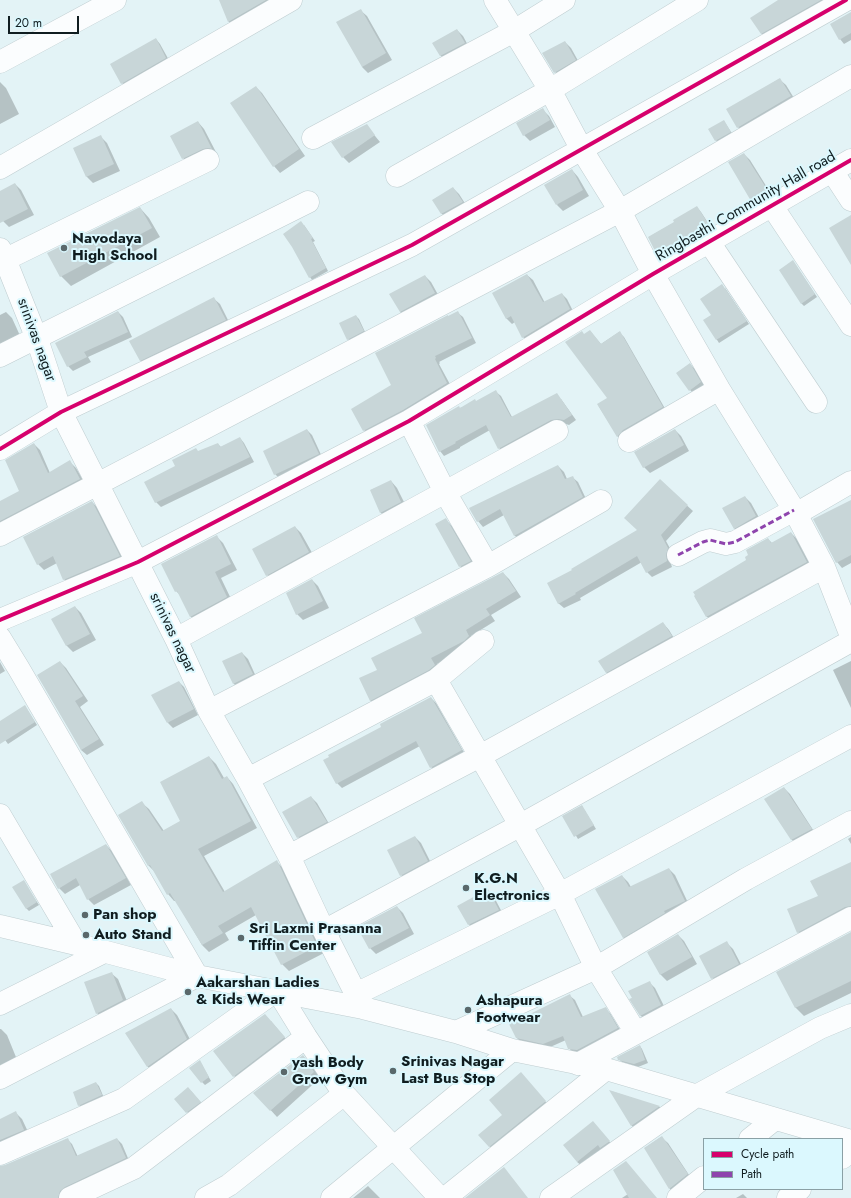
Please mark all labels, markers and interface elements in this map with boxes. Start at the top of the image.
scale bar [10,8,81,34]
text: 20 m [15,14,42,32]
street label: Ringbasthi Community Hall road [653,148,839,266]
place label: Navodaya High School [72,230,157,265]
marker: Navodaya High School [59,243,69,253]
street label: srinivas nagar [13,296,59,384]
street label: srinivas nagar [145,590,199,676]
place label: K.G.N Electronics [474,870,550,905]
marker: K.G.N Electronics [461,883,471,893]
place label: Pan shop [93,906,157,924]
marker: Pan shop [80,910,90,920]
place label: Sri Laxmi Prasanna Tiffin Center [249,920,382,955]
place label: Auto Stand [94,926,172,944]
marker: Auto Stand [81,930,91,940]
marker: Sri Laxmi Prasanna Tiffin Center [236,933,246,943]
place label: Aakarshan Ladies & Kids Wear [196,974,319,1009]
marker: Aakarshan Ladies & Kids Wear [183,987,193,997]
place label: Ashapura Footwear [476,992,543,1027]
marker: Ashapura Footwear [463,1005,473,1015]
place label: Srinivas Nagar Last Bus Stop [401,1053,504,1088]
place label: yash Body Grow Gym [292,1054,367,1089]
marker: Srinivas Nagar Last Bus Stop [388,1066,398,1076]
marker: yash Body Grow Gym [279,1067,289,1077]
legend [703,1138,843,1190]
text: Cycle path [741,1145,794,1163]
text: Path [741,1165,762,1183]

